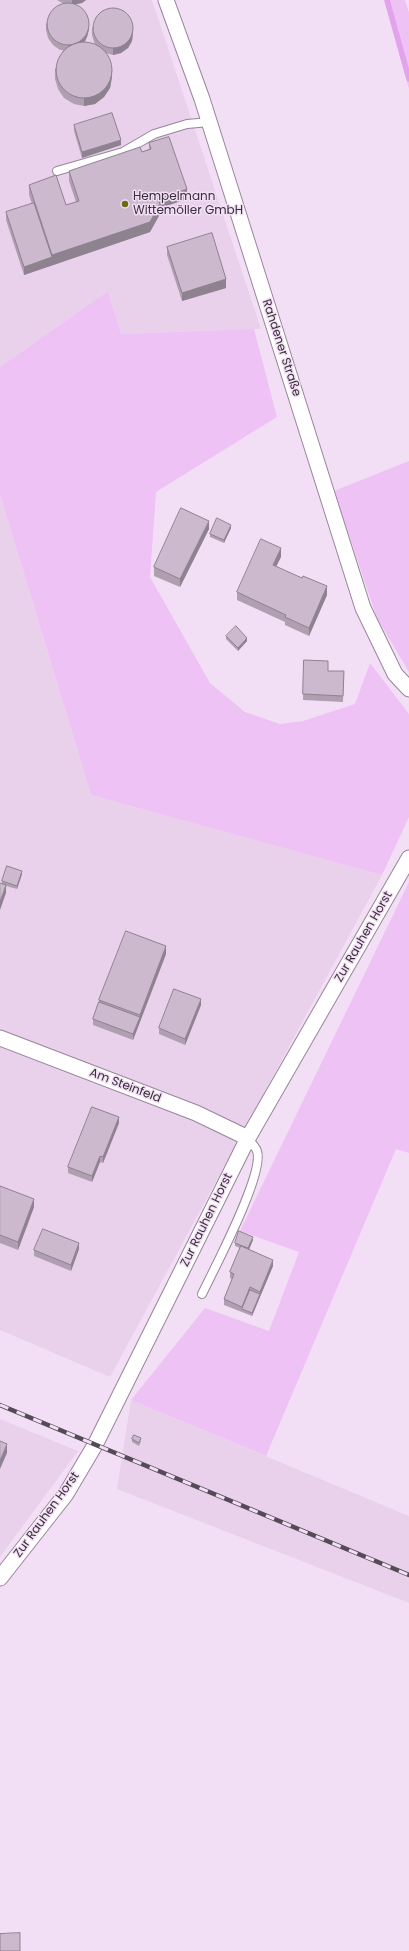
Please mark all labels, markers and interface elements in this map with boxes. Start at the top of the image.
place label: Hempelmann Wittemöller GmbH [133,190,243,218]
marker: Hempelmann Wittemöller GmbH [120,199,130,209]
street label: Rahdener Straße [259,298,303,398]
street label: Zur Rauhen Horst [332,889,396,985]
street label: Am Steinfeld [87,1066,163,1106]
street label: Zur Rauhen Horst [178,1171,236,1269]
street label: Zur Rauhen Horst [11,1469,83,1561]

